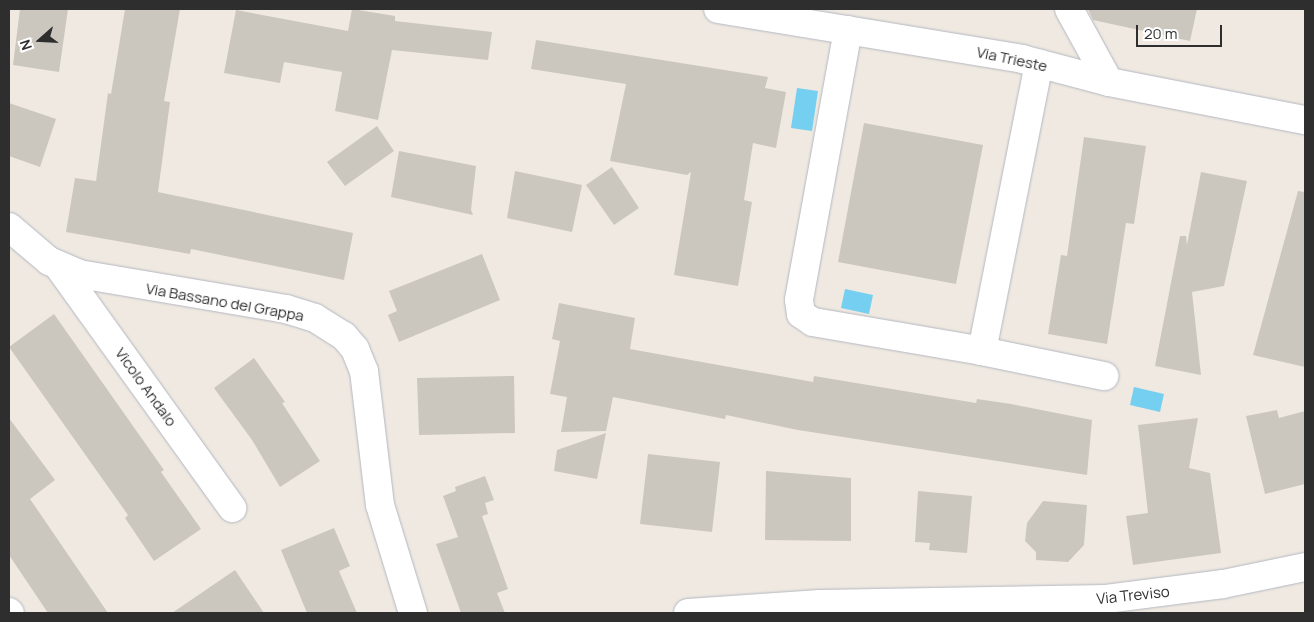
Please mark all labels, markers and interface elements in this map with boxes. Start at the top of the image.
north arrow [15,15,65,65]
scale bar [1139,15,1225,47]
text: 20 m [1144,23,1177,44]
text: N [15,37,36,53]
street label: Via Trieste [975,43,1049,75]
street label: Via Bassano del Grappa [145,279,305,325]
street label: Vicolo Andalo [112,344,180,430]
street label: Via Treviso [1096,582,1170,608]

